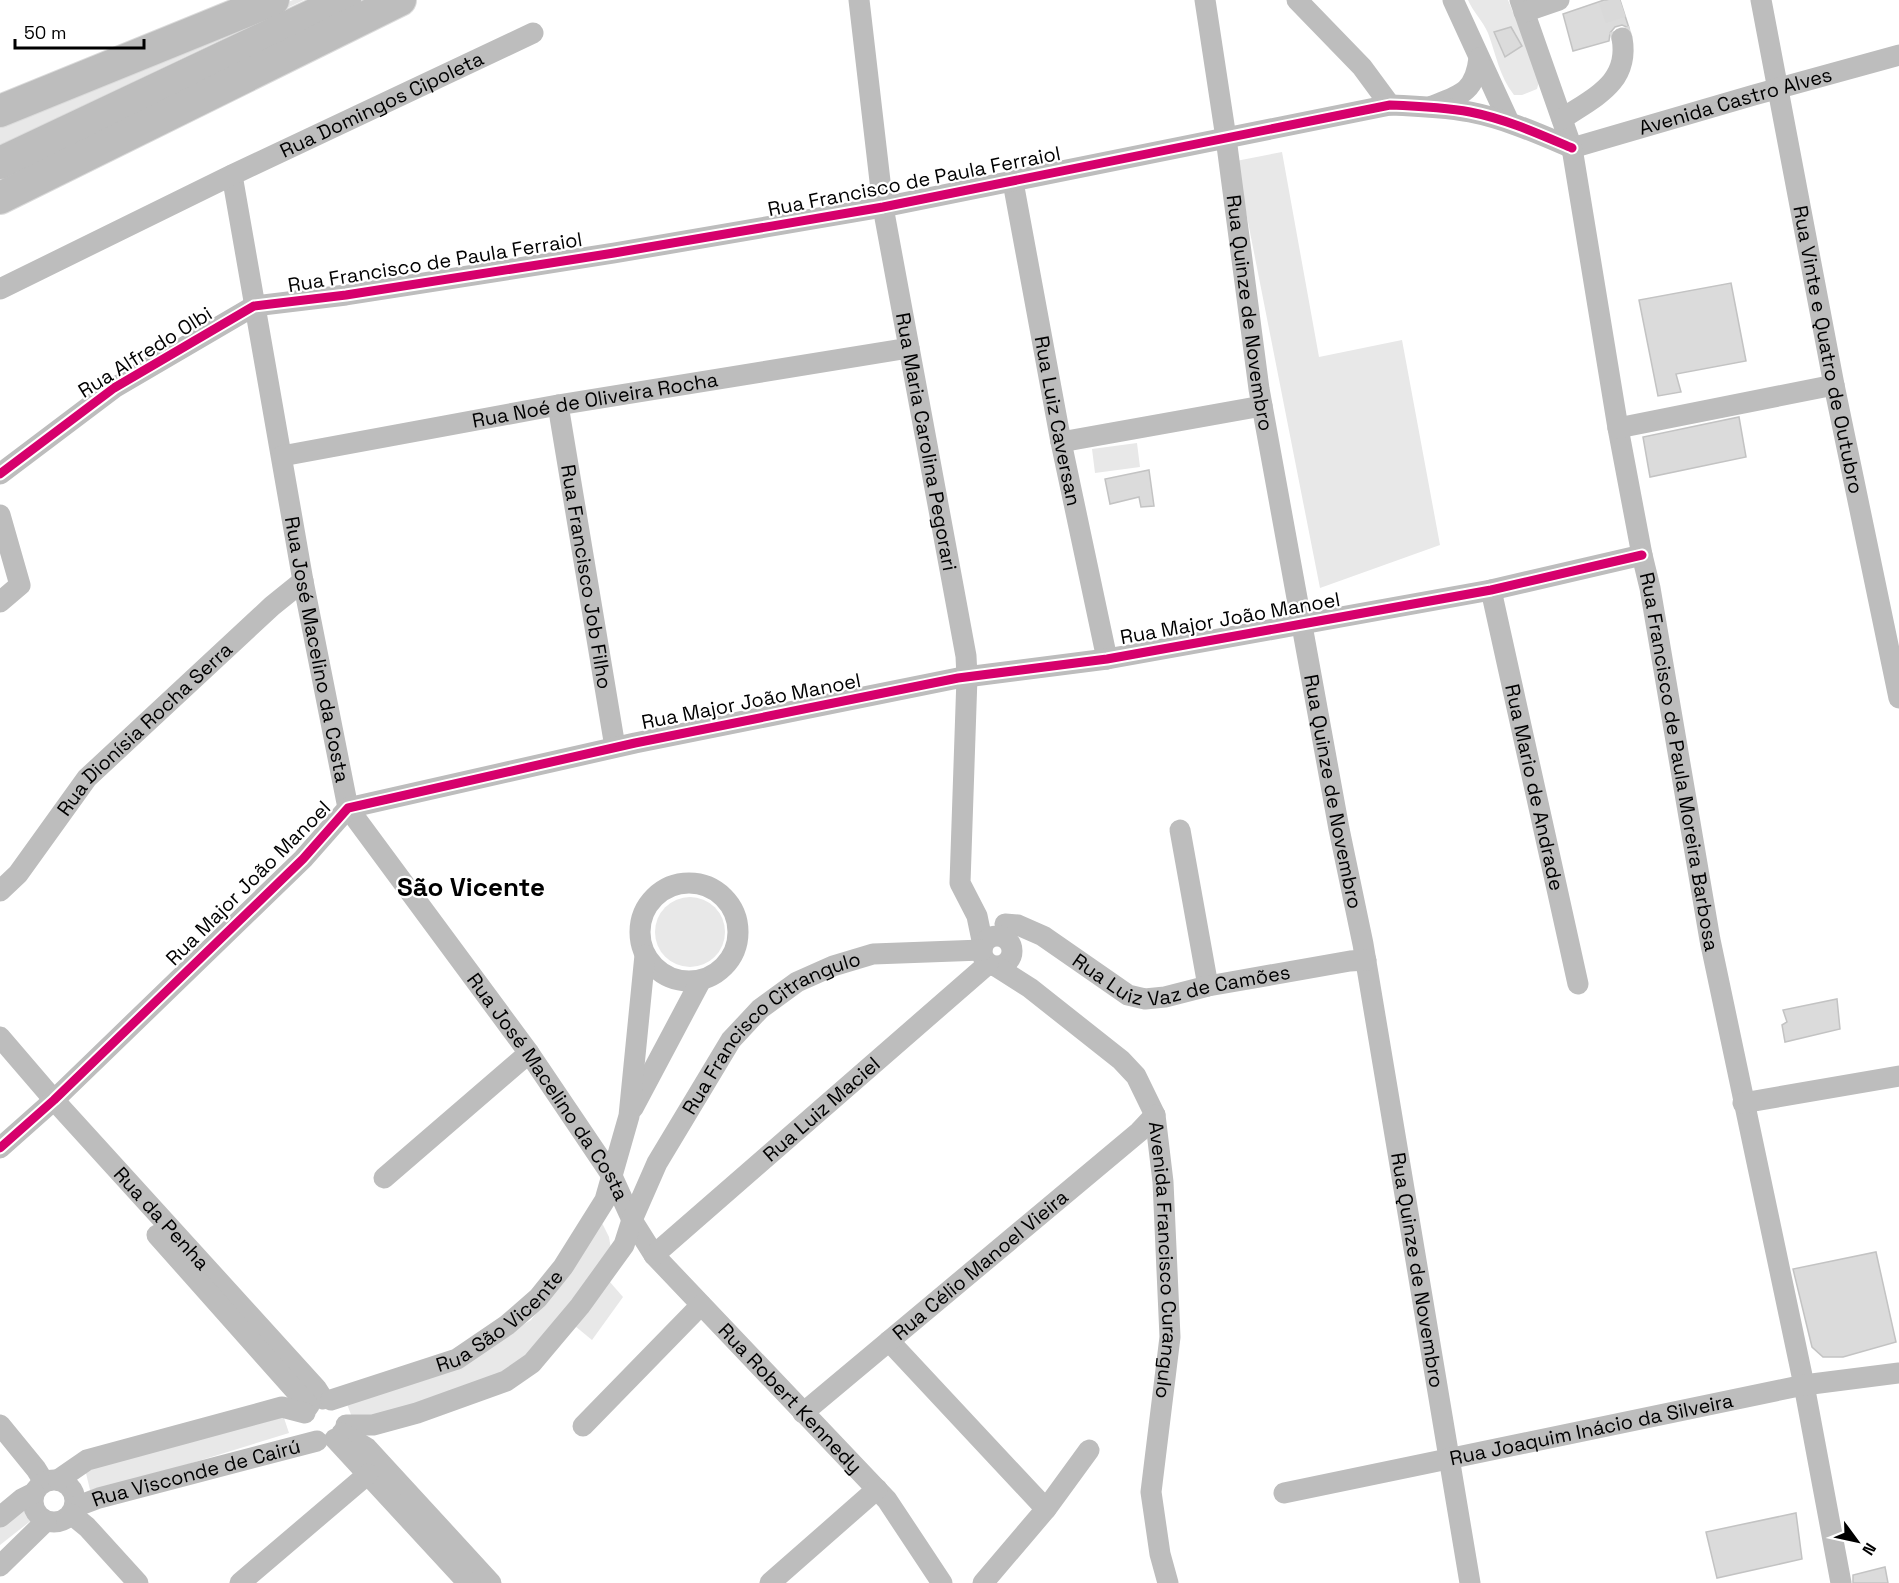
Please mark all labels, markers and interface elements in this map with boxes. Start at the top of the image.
scale bar [15,12,144,50]
text: 50 m [24,21,66,44]
street label: Rua Domingos Cipoleta [276,45,488,164]
street label: Avenida Castro Alves [1636,61,1835,141]
street label: Rua Francisco de Paula Ferraiol [765,140,1063,222]
street label: Rua Quinze de Novembro [1221,193,1279,433]
street label: Rua Vinte e Quatro de Outubro [1787,203,1869,496]
street label: Rua Francisco de Paula Ferraiol [286,226,584,298]
street label: Rua Alfredo Olbi [73,300,217,404]
street label: Rua Maria Carolina Pegorari [890,310,963,573]
street label: Rua Luiz Caversan [1029,334,1087,508]
street label: Rua Noé de Oliveira Rocha [470,366,720,434]
street label: Rua Francisco Job Filho [555,462,618,691]
street label: Rua José Macelino da Costa [279,514,356,785]
street label: Rua Francisco de Paula Moreira Barbosa [1634,570,1725,953]
street label: Rua Major João Manoel [1118,586,1342,650]
street label: Rua Dionísia Rocha Serra [51,637,238,821]
street label: Rua Major João Manoel [639,667,863,735]
street label: Rua Quinze de Novembro [1298,672,1368,911]
street label: Rua Mario de Andrade [1499,682,1570,893]
street label: Rua Major João Manoel [160,795,336,971]
district label: São Vicente [397,870,545,904]
street label: Rua Francisco Citrangulo [676,945,864,1119]
street label: Rua Luiz Vaz de Camões [1067,947,1292,1012]
street label: Rua José Macelino da Costa [461,968,634,1205]
street label: Rua Luiz Maciel [757,1051,885,1167]
street label: Avenida Francisco Curangulo [1143,1120,1183,1400]
street label: Rua Quinze de Novembro [1385,1150,1450,1390]
street label: Rua da Penha [108,1161,215,1275]
street label: Rua Célio Manoel Vieira [887,1184,1073,1346]
street label: Rua São Vicente [433,1264,569,1378]
street label: Rua Robert Kennedy [713,1317,868,1479]
street label: Rua Joaquim Inácio da Silveira [1447,1387,1736,1471]
street label: Rua Visconde de Cairú [88,1433,303,1513]
north arrow [1827,1511,1887,1571]
text: N [1857,1539,1881,1559]

